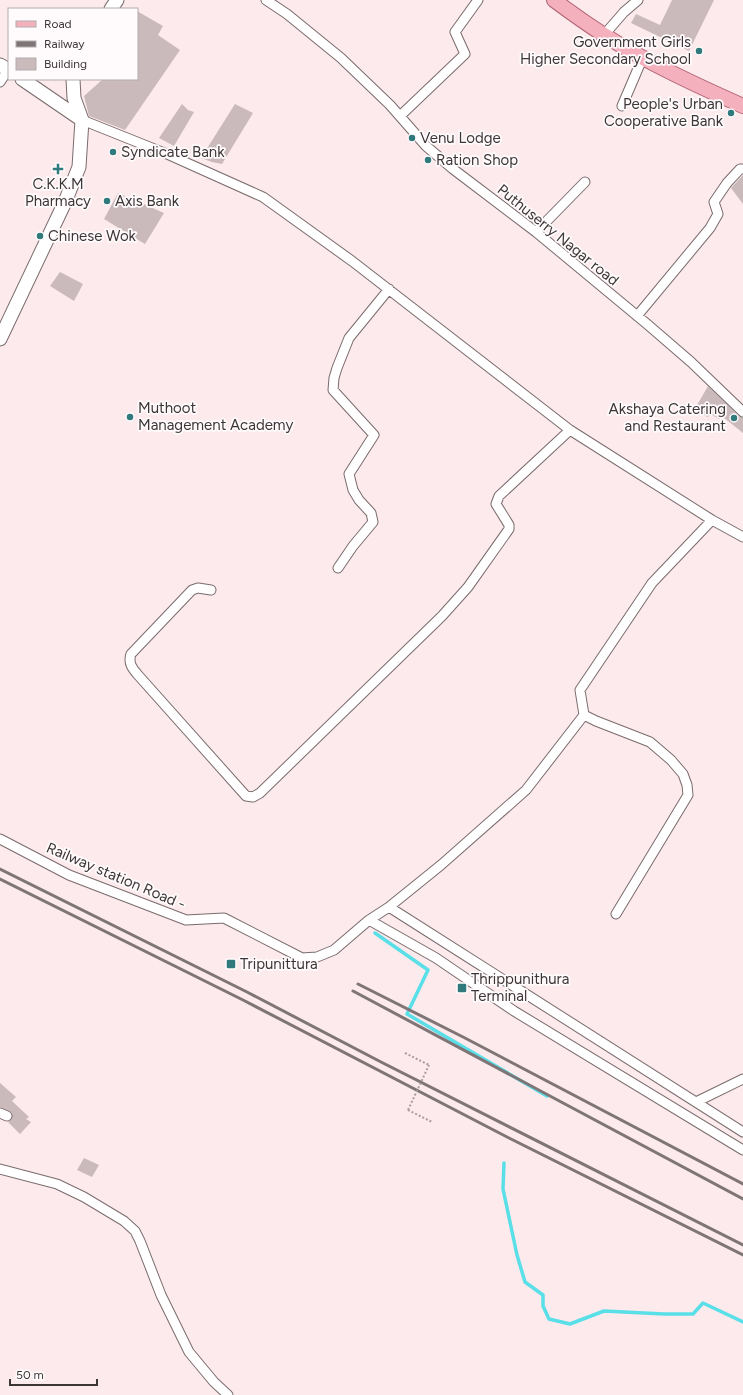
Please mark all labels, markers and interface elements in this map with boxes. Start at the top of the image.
legend [8,8,138,80]
text: Road [44,17,72,31]
place label: Government Girls Higher Secondary School [520,33,691,68]
text: Railway [44,37,85,51]
marker: Government Girls Higher Secondary School [694,46,704,56]
text: Building [44,57,87,71]
place label: People's Urban Cooperative Bank [604,95,724,130]
marker: People's Urban Cooperative Bank [726,108,736,118]
place label: Venu Lodge [420,129,501,147]
marker: Venu Lodge [407,133,417,143]
place label: Syndicate Bank [121,143,225,161]
marker: Syndicate Bank [108,147,118,157]
place label: Ration Shop [436,151,518,169]
marker: Ration Shop [423,155,433,165]
marker: C.K.K.M Pharmacy [53,164,63,174]
place label: C.K.K.M Pharmacy [25,175,91,210]
street label: Puthuserry Nagar road [494,180,622,290]
place label: Axis Bank [115,192,180,210]
marker: Axis Bank [102,196,112,206]
place label: Chinese Wok [48,227,137,245]
marker: Chinese Wok [35,231,45,241]
place label: Muthoot Management Academy [138,399,294,434]
place label: Akshaya Catering and Restaurant [609,400,726,435]
marker: Muthoot Management Academy [125,412,135,422]
marker: Akshaya Catering and Restaurant [729,413,739,423]
street label: Railway station Road - [44,839,188,913]
place label: Tripunittura [240,955,318,973]
marker: Tripunittura [225,958,237,970]
place label: Thrippunithura Terminal [471,970,569,1005]
marker: Thrippunithura Terminal [456,982,468,994]
scale bar [10,1361,97,1387]
text: 50 m [16,1368,44,1382]

